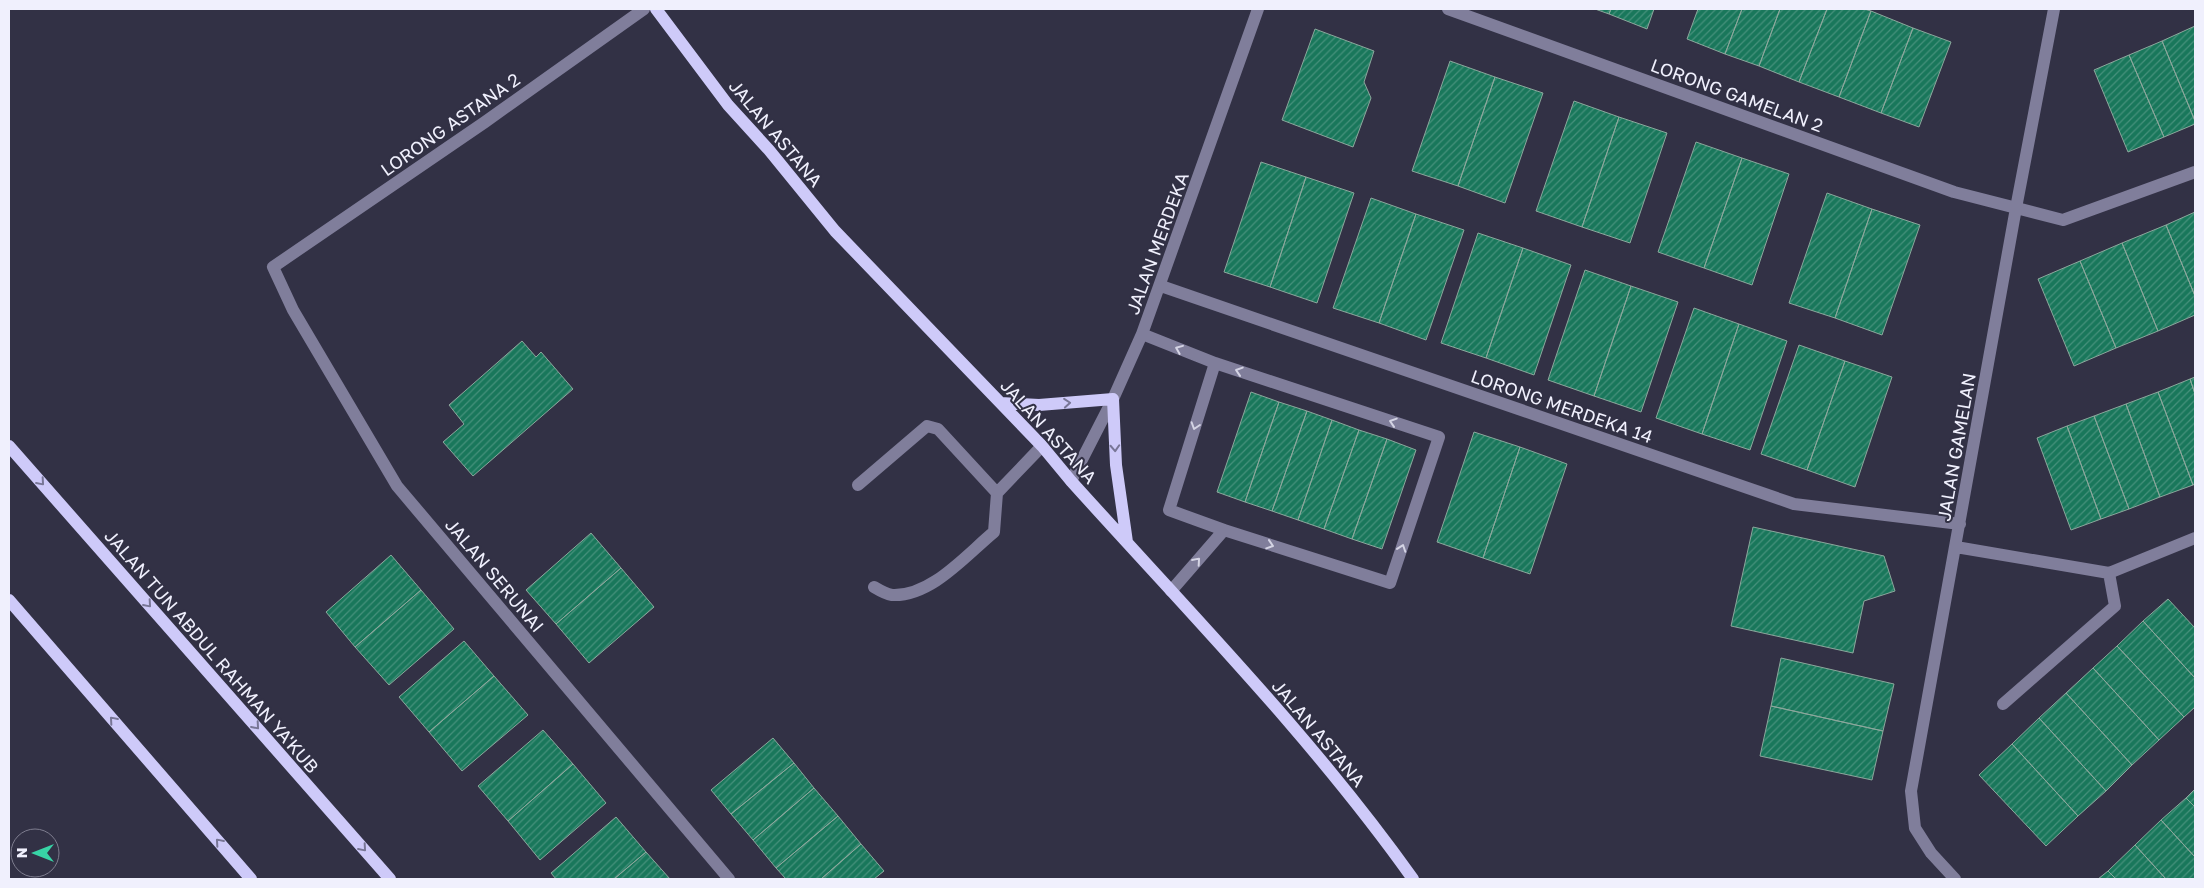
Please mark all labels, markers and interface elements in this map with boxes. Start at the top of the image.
street label: LORONG GAMELAN 2 [1648,54,1826,136]
street label: LORONG ASTANA 2 [376,68,524,180]
street label: JALAN ASTANA [725,75,827,191]
street label: JALAN MERDEKA [1121,169,1193,317]
one-way arrow [1175,344,1183,354]
street label: LORONG MERDEKA 14 [1468,365,1656,447]
one-way arrow [1235,367,1243,377]
street label: JALAN GAMELAN [1932,371,1980,523]
street label: JALAN ASTANA [996,374,1102,488]
one-way arrow [1063,398,1071,409]
one-way arrow [1389,418,1398,428]
one-way arrow [1191,422,1201,430]
one-way arrow [1110,444,1120,452]
one-way arrow [35,477,44,486]
street label: JALAN SERUNAI [441,514,549,636]
street label: JALAN TUN ABDUL RAHMAN YA'KUB [100,525,324,777]
one-way arrow [1265,539,1274,549]
one-way arrow [1396,545,1406,553]
one-way arrow [1191,557,1200,566]
one-way arrow [142,599,151,608]
street label: JALAN ASTANA [1268,675,1370,791]
one-way arrow [110,716,119,725]
one-way arrow [250,721,259,730]
north arrow [10,828,60,878]
one-way arrow [216,839,225,848]
one-way arrow [357,843,366,852]
text: N [13,848,30,858]

